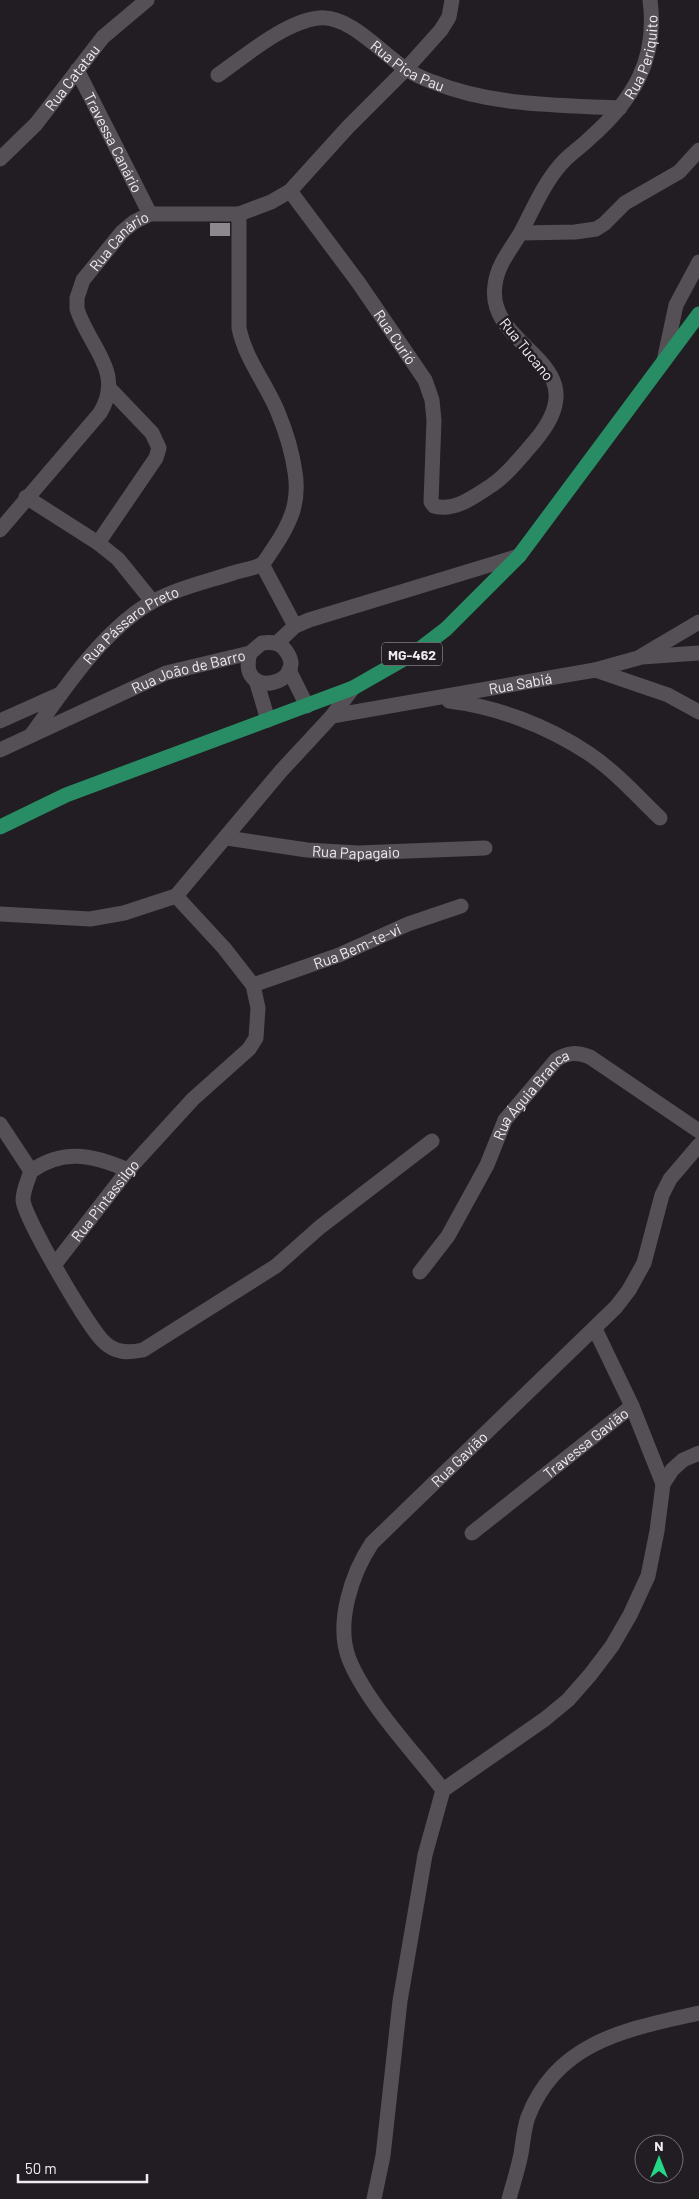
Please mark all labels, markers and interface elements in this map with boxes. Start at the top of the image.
street label: Rua Periquito [620,15,661,102]
street label: Rua Pica Pau [367,36,447,95]
street label: Rua Catatau [41,41,103,114]
street label: Travessa Canário [81,89,147,196]
street label: Rua Canário [85,207,151,274]
street label: Rua Curió [370,306,421,368]
street label: Rua Tucano [496,314,558,384]
street label: Rua Pássaro Preto [79,582,181,668]
road number: MG-462 [382,642,442,666]
street label: Rua João de Barro [128,645,247,697]
street label: Rua Sabiá [487,669,553,697]
street label: Rua Papagaio [312,841,400,862]
street label: Rua Bem-te-vi [311,920,403,972]
street label: Rua Águia Branca [489,1046,572,1143]
street label: Rua Pintassilgo [67,1155,143,1245]
street label: Travessa Gavião [539,1404,632,1482]
street label: Rua Gavião [427,1428,491,1490]
north arrow [634,2134,684,2184]
text: N [654,2137,664,2154]
scale bar [18,2152,146,2184]
text: 50 m [25,2159,57,2177]

